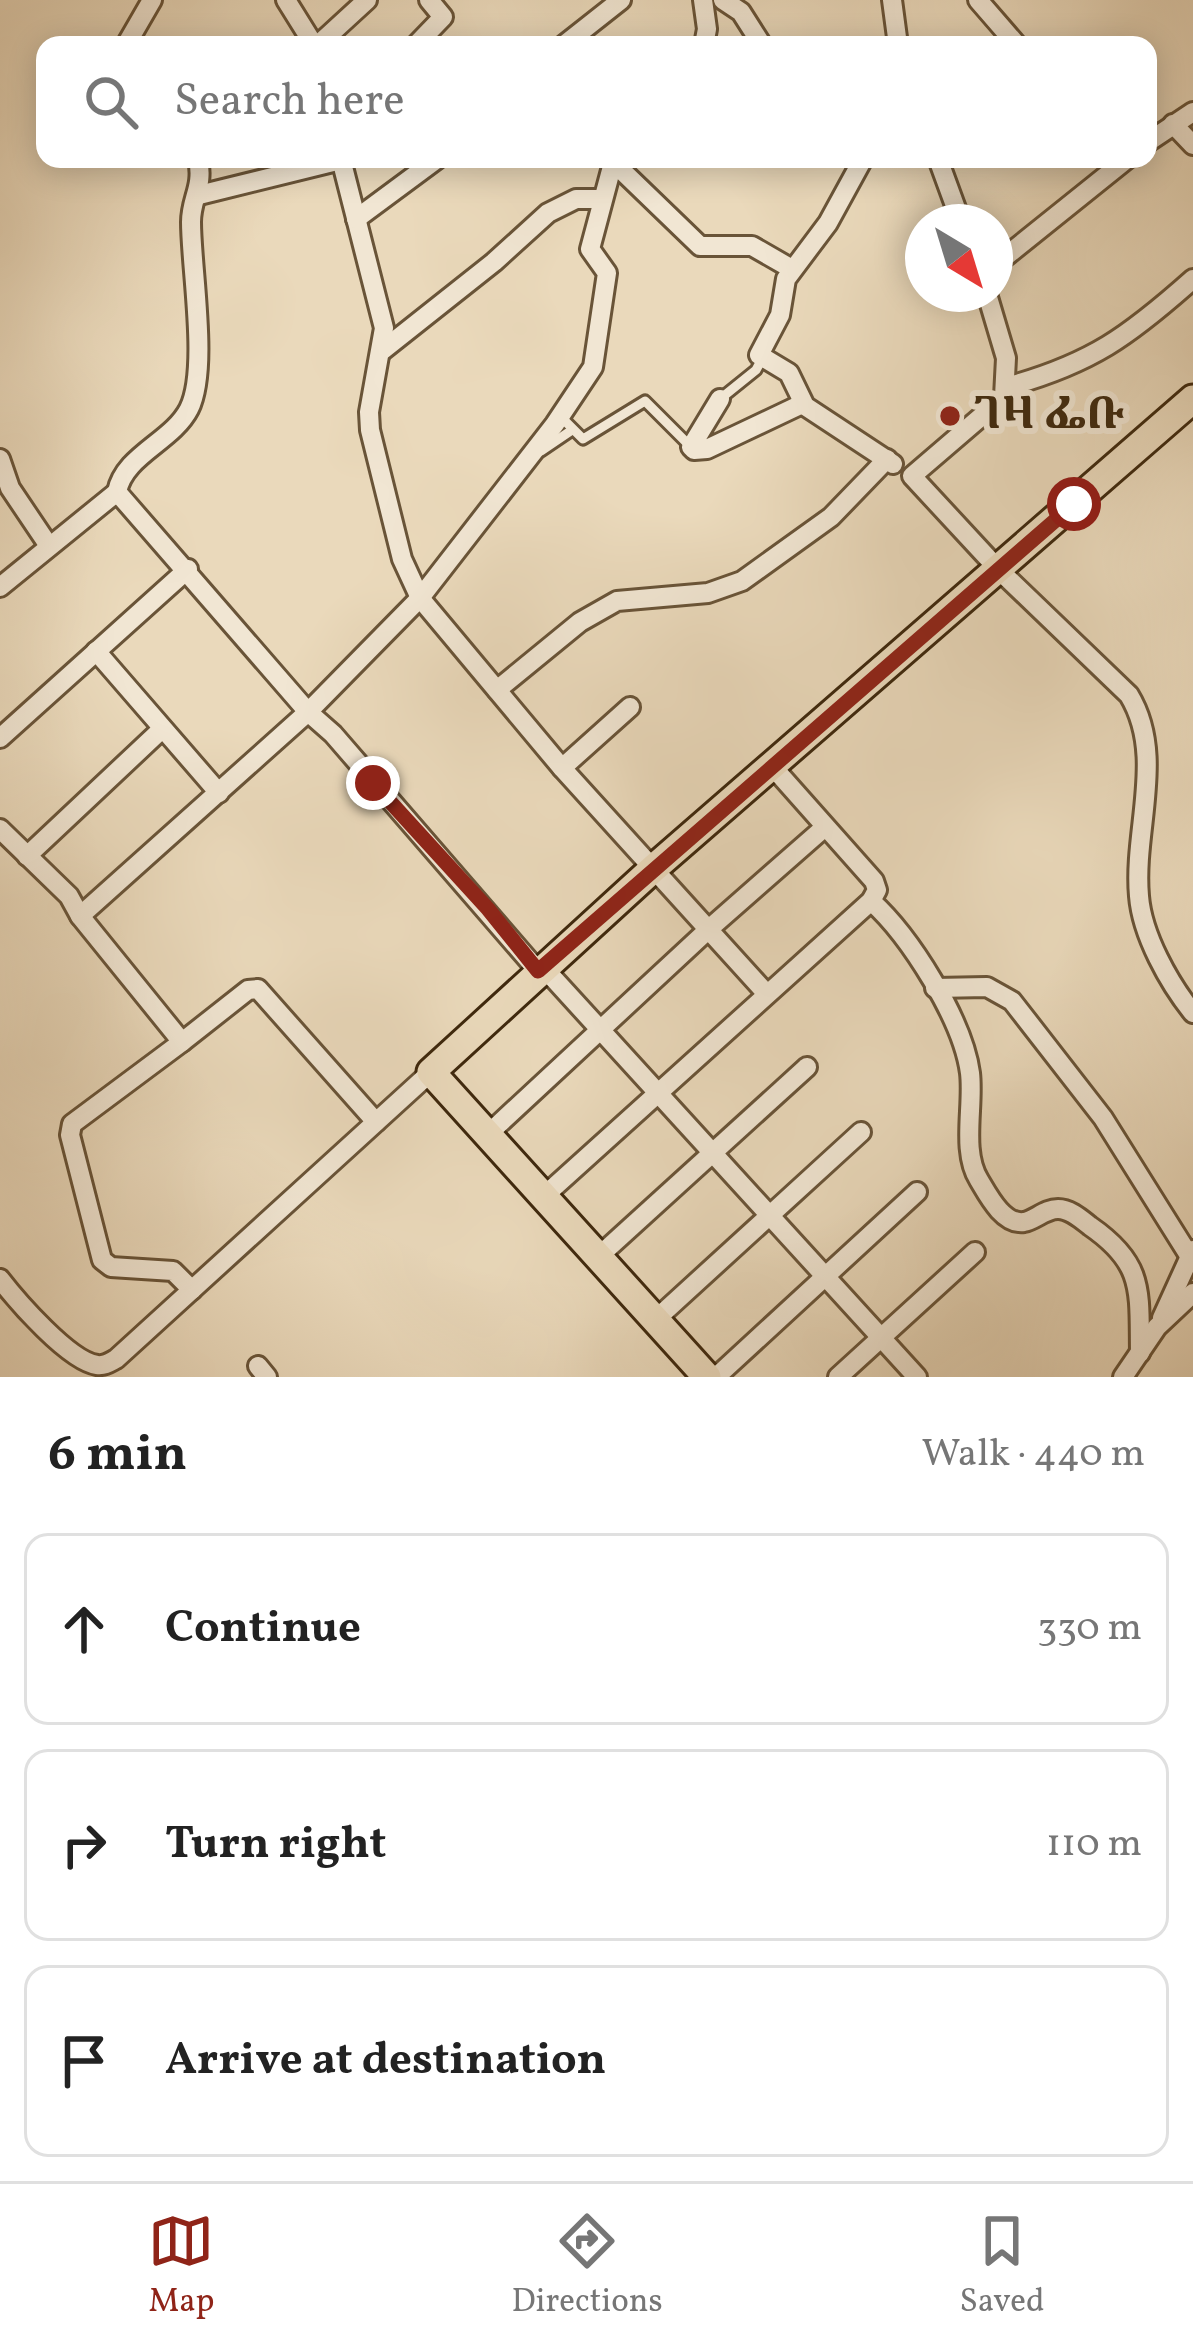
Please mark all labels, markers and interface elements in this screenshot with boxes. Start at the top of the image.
search box [36,36,1157,168]
icon: search [78,69,144,135]
text: Search here [174,71,405,134]
north arrow [905,204,1013,312]
place label: ገዛ ፌቡ [974,385,1125,448]
marker: ገዛ ፌቡ [937,403,963,429]
route start [1047,477,1101,531]
route end [346,756,400,810]
text: 6 min [48,1420,187,1491]
text: Walk · 440 m [921,1428,1145,1482]
icon: ahead [51,1596,117,1662]
text: Continue [165,1598,361,1661]
text: 330 m [1037,1602,1142,1656]
icon: right [51,1812,117,1878]
text: Turn right [165,1814,386,1877]
text: 110 m [1046,1818,1142,1872]
icon: arrive [51,2028,117,2094]
text: Arrive at destination [165,2030,606,2093]
tab: Map [148,2208,215,2326]
tab: Directions [511,2208,663,2326]
tab: Saved [960,2208,1045,2326]

